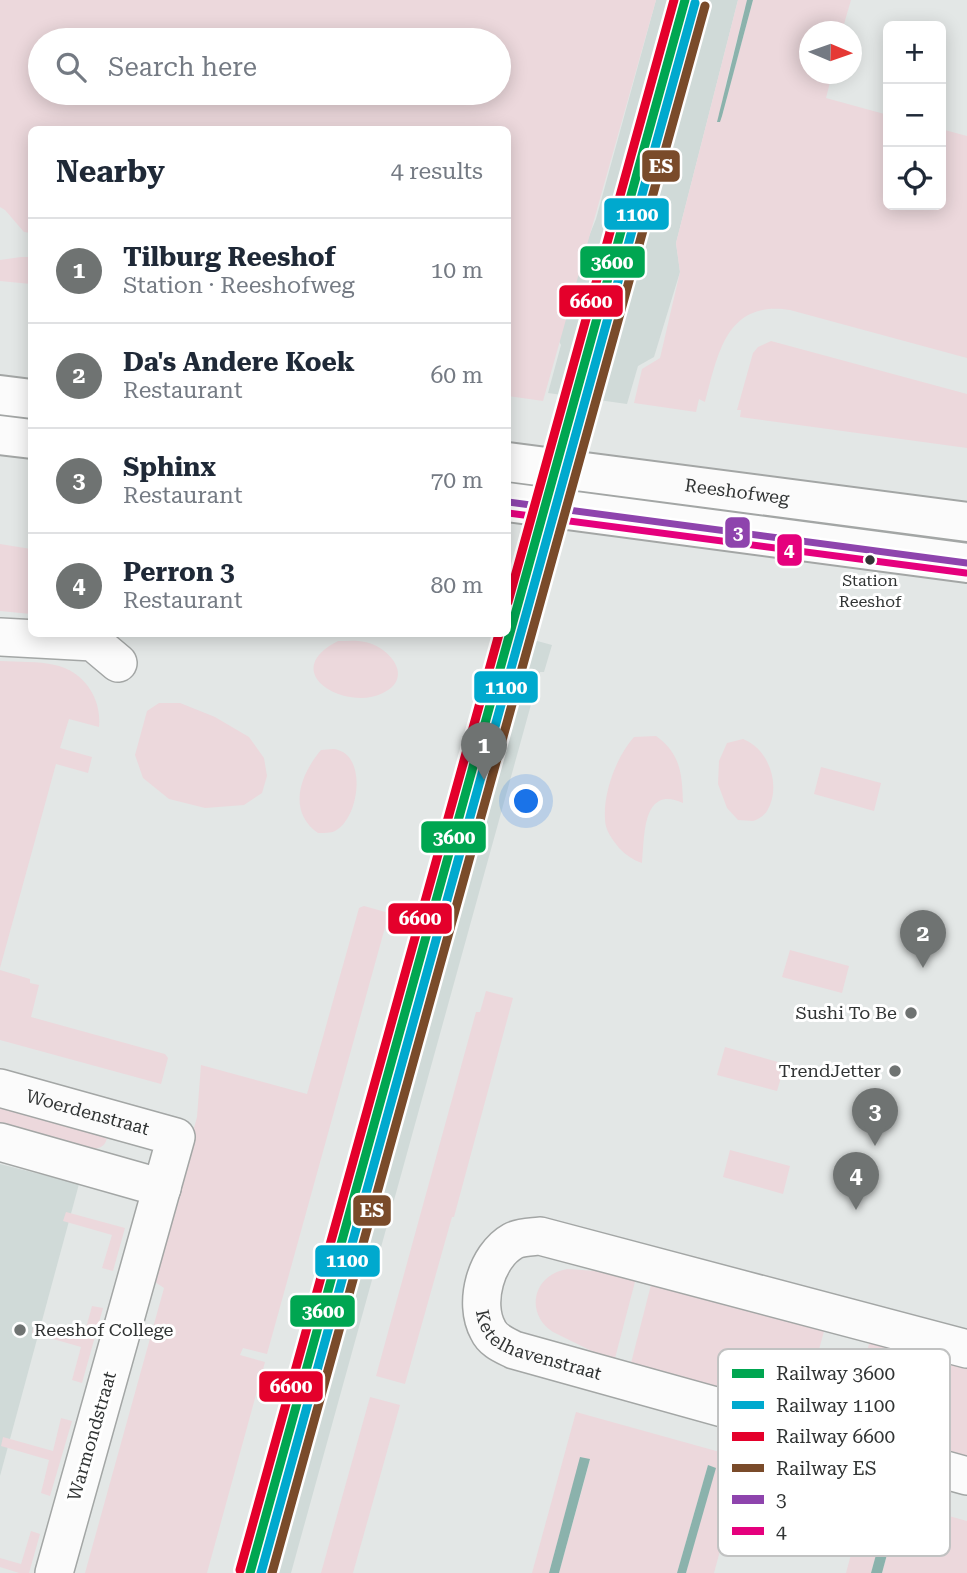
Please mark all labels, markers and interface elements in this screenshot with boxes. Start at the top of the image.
north arrow [799,21,862,84]
map controls [883,21,946,210]
button: + [883,21,946,84]
search box [28,28,511,105]
icon: search [52,48,90,86]
text: Search here [108,52,257,82]
button: − [883,84,946,147]
button: locate [883,147,946,210]
line badge: ES [641,149,681,183]
text: Nearby [56,154,165,189]
text: ES [649,155,673,178]
text: 4 results [391,158,483,185]
line badge: 1100 [603,197,670,231]
text: 1100 [616,203,659,226]
text: Tilburg Reeshof [123,242,336,272]
line badge: 3600 [579,245,646,279]
text: 3600 [591,251,634,274]
text: 1 [73,257,85,284]
text: 10 m [430,257,483,284]
text: Station · Reeshofweg [123,272,355,299]
line badge: 6600 [558,284,624,318]
text: 6600 [570,290,613,313]
text: Da's Andere Koek [123,347,355,377]
text: 2 [73,362,85,389]
text: 60 m [430,362,483,389]
text: Restaurant [123,377,242,404]
text: Sphinx [123,452,216,482]
text: 3 [73,467,85,494]
text: 70 m [430,467,483,494]
street label: Reeshofweg [684,474,791,509]
text: Restaurant [123,482,242,509]
line badge: 3 [724,516,751,549]
text: 3 [733,521,744,544]
line badge: 4 [776,533,803,567]
text: 4 [784,539,795,562]
marker: Station Reeshof [863,553,877,567]
text: Perron 3 [123,557,234,587]
place label: Station Reeshof [839,571,902,611]
text: 4 [73,572,85,599]
text: 80 m [430,572,483,599]
text: Restaurant [123,587,242,614]
line badge: 1100 [473,670,539,704]
text: 1100 [485,676,528,699]
pin: 1 [461,722,507,780]
your location [509,784,543,818]
line badge: 3600 [420,820,487,854]
text: 3600 [433,826,476,849]
line badge: 6600 [387,902,453,935]
text: 6600 [399,907,442,930]
pin: 2 [900,910,946,968]
place label: Sushi To Be [796,1002,897,1023]
marker: Sushi To Be [903,1005,919,1021]
place label: TrendJetter [778,1060,881,1081]
marker: TrendJetter [887,1063,903,1079]
street label: Woerdenstraat [24,1085,152,1139]
pin: 3 [852,1088,898,1146]
pin: 4 [833,1152,879,1210]
line badge: ES [352,1194,392,1227]
text: ES [360,1199,384,1222]
line badge: 1100 [314,1244,381,1278]
text: 1100 [326,1249,369,1272]
line badge: 3600 [289,1294,356,1328]
text: 3600 [302,1300,345,1323]
street label: Ketelhavenstraat [472,1308,604,1384]
place label: Reeshof College [34,1319,173,1340]
marker: Reeshof College [12,1322,28,1338]
legend [718,1349,950,1556]
text: Railway 3600 [776,1362,895,1385]
street label: Warmondstraat [63,1368,120,1503]
line badge: 6600 [258,1370,324,1403]
text: 6600 [270,1375,313,1398]
text: Railway 1100 [776,1394,895,1417]
text: Railway 6600 [776,1425,895,1448]
text: Railway ES [776,1457,877,1480]
text: 3 [776,1488,787,1511]
text: 4 [776,1520,787,1543]

